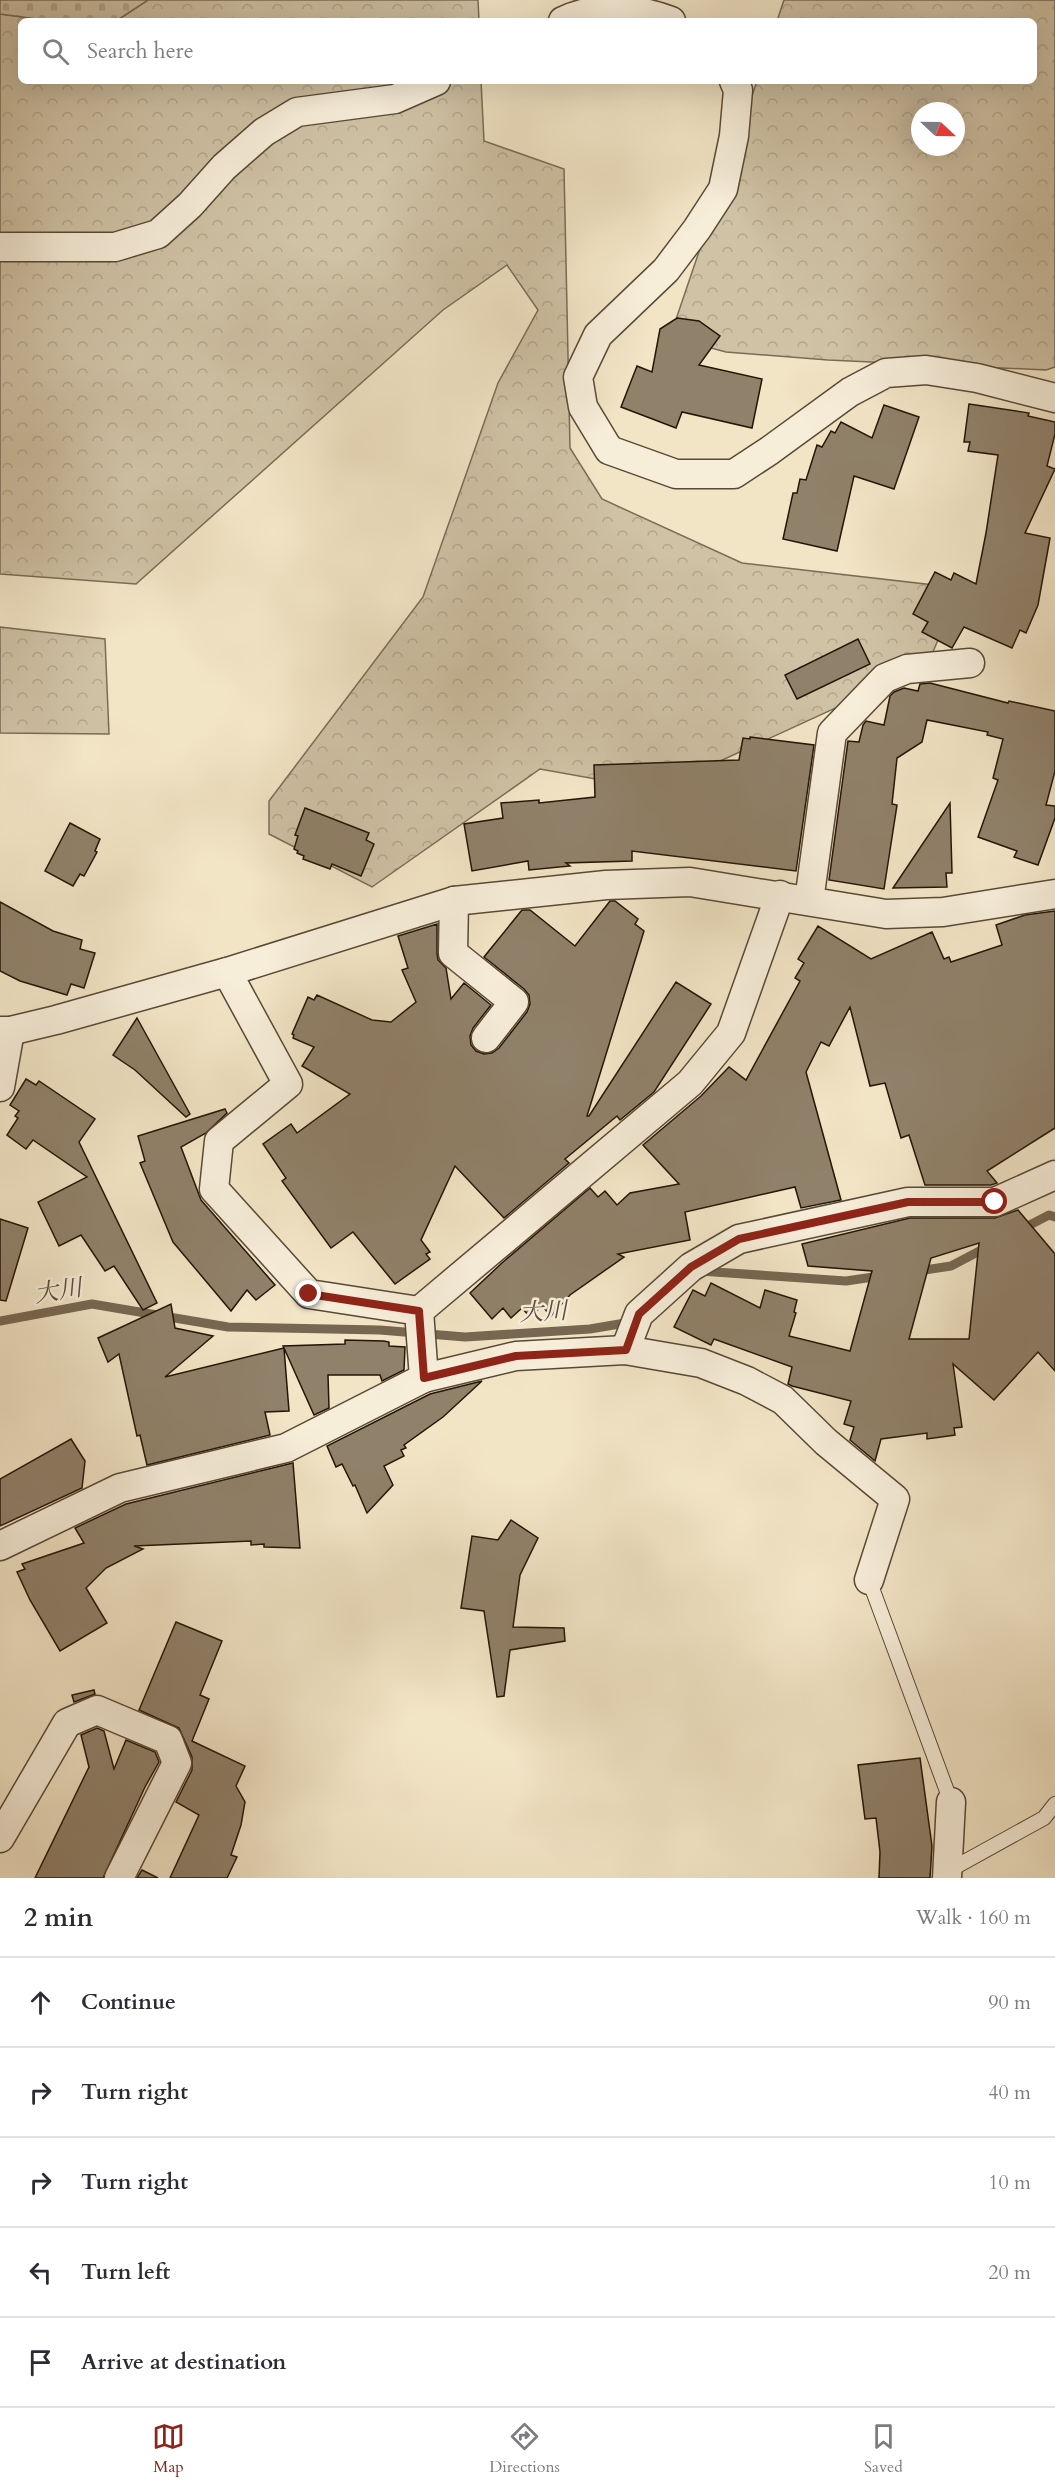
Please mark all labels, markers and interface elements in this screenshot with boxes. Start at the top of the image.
search box [18,18,1037,84]
icon: search [39,35,72,68]
text: Search here [87,36,194,66]
north arrow [911,102,965,156]
route start [981,1188,1007,1214]
water label: 大川 [32,1270,87,1311]
route end [295,1280,321,1306]
water label: 大川 [518,1294,571,1330]
text: 2 min [24,1900,93,1935]
text: Walk · 160 m [916,1904,1031,1931]
icon: ahead [24,1986,57,2019]
text: Continue [81,1987,176,2017]
text: 90 m [988,1989,1031,2016]
icon: right [24,2076,57,2109]
text: Turn right [81,2077,188,2107]
text: 40 m [988,2079,1031,2106]
icon: right [24,2166,57,2199]
text: Turn right [81,2167,188,2197]
text: 10 m [988,2169,1031,2196]
icon: left [24,2256,57,2289]
text: Turn left [81,2257,170,2287]
text: 20 m [988,2259,1031,2286]
icon: arrive [24,2346,57,2379]
text: Arrive at destination [81,2347,286,2377]
tab: Map [152,2420,185,2478]
tab: Directions [489,2420,560,2478]
tab: Saved [864,2420,903,2478]

